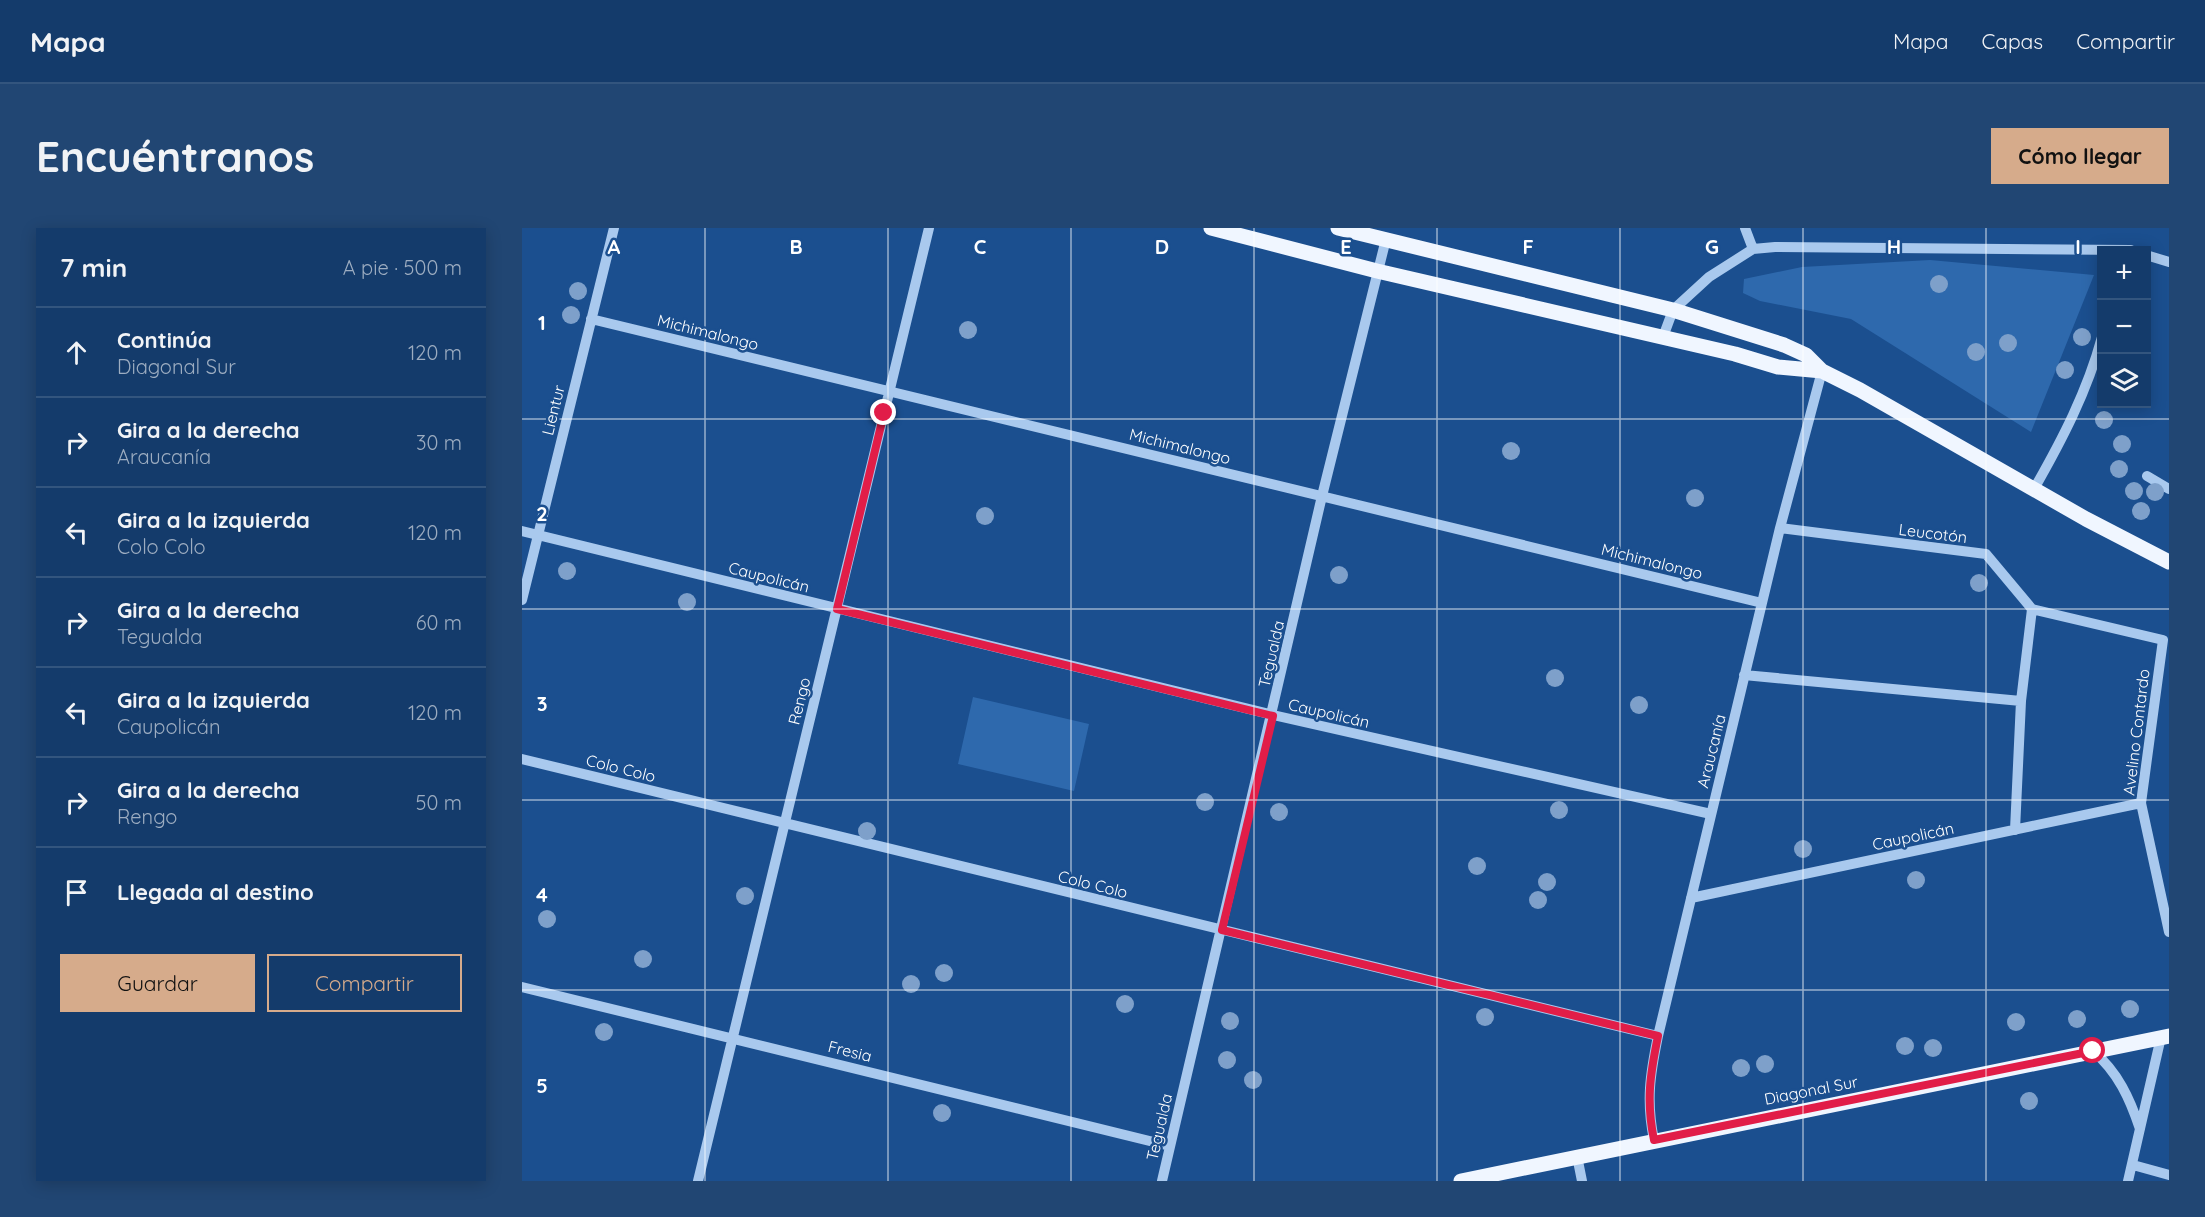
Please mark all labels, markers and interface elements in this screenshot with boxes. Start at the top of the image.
text: Mapa [30,24,106,59]
text: Mapa [1893,28,1948,54]
text: Capas [1981,28,2043,54]
text: Compartir [2076,28,2175,54]
button: Cómo llegar [1991,128,2169,184]
text: Encuéntranos [36,130,314,183]
text: A [608,234,621,259]
text: B [789,234,803,259]
text: C [974,234,987,259]
text: D [1155,234,1169,259]
text: E [1340,234,1352,259]
text: F [1522,234,1534,259]
text: G [1705,234,1719,259]
text: H [1887,234,1901,259]
text: I [2075,234,2081,259]
map controls [2097,246,2151,408]
button: + [2097,246,2151,300]
text: 7 min [60,251,127,284]
text: A pie · 500 m [343,255,462,280]
button: − [2097,300,2151,354]
text: 1 [538,310,546,335]
street label: Michimalongo [655,310,761,354]
text: Continúa [117,326,212,354]
icon: ahead [60,336,93,369]
text: 120 m [408,340,462,365]
text: Diagonal Sur [117,354,236,379]
button: layers [2097,354,2151,408]
street label: Lientur [537,383,569,437]
route end [870,399,896,425]
text: Gira a la derecha [117,416,300,444]
street label: Michimalongo [1127,424,1233,468]
icon: right [60,426,93,459]
text: 30 m [416,430,462,455]
text: Araucanía [117,444,211,469]
text: 2 [536,501,548,526]
text: Gira a la izquierda [117,506,310,534]
icon: left [60,516,93,549]
street label: Leucotón [1898,519,1968,547]
text: 120 m [408,520,462,545]
text: Colo Colo [117,534,206,559]
street label: Michimalongo [1599,539,1705,583]
street label: Caupolicán [726,557,812,597]
text: Gira a la derecha [117,596,300,624]
icon: right [60,606,93,639]
text: 60 m [416,610,462,635]
street label: Tegualda [1254,618,1288,690]
text: Tegualda [117,624,202,649]
street label: Avelino Contardo [2118,668,2154,796]
street label: Rengo [783,675,815,727]
text: Gira a la izquierda [117,686,310,714]
text: 3 [537,691,547,716]
street label: Caupolicán [1286,694,1372,732]
icon: left [60,696,93,729]
text: 120 m [408,700,462,725]
street label: Araucanía [1692,712,1730,790]
text: Caupolicán [117,714,220,739]
street label: Colo Colo [584,750,658,786]
text: Gira a la derecha [117,776,300,804]
icon: right [60,786,93,819]
text: 50 m [416,790,462,815]
text: Rengo [117,804,177,829]
street label: Caupolicán [1870,818,1956,854]
street label: Colo Colo [1056,866,1130,902]
icon: arrive [60,876,93,909]
text: Llegada al destino [117,878,314,906]
text: 4 [536,882,548,907]
button: Guardar [60,954,255,1012]
button: Compartir [267,954,462,1012]
street label: Fresia [826,1036,874,1066]
route start [2079,1037,2105,1063]
street label: Diagonal Sur [1762,1071,1860,1109]
text: 5 [536,1073,548,1098]
street label: Tegualda [1142,1091,1176,1163]

